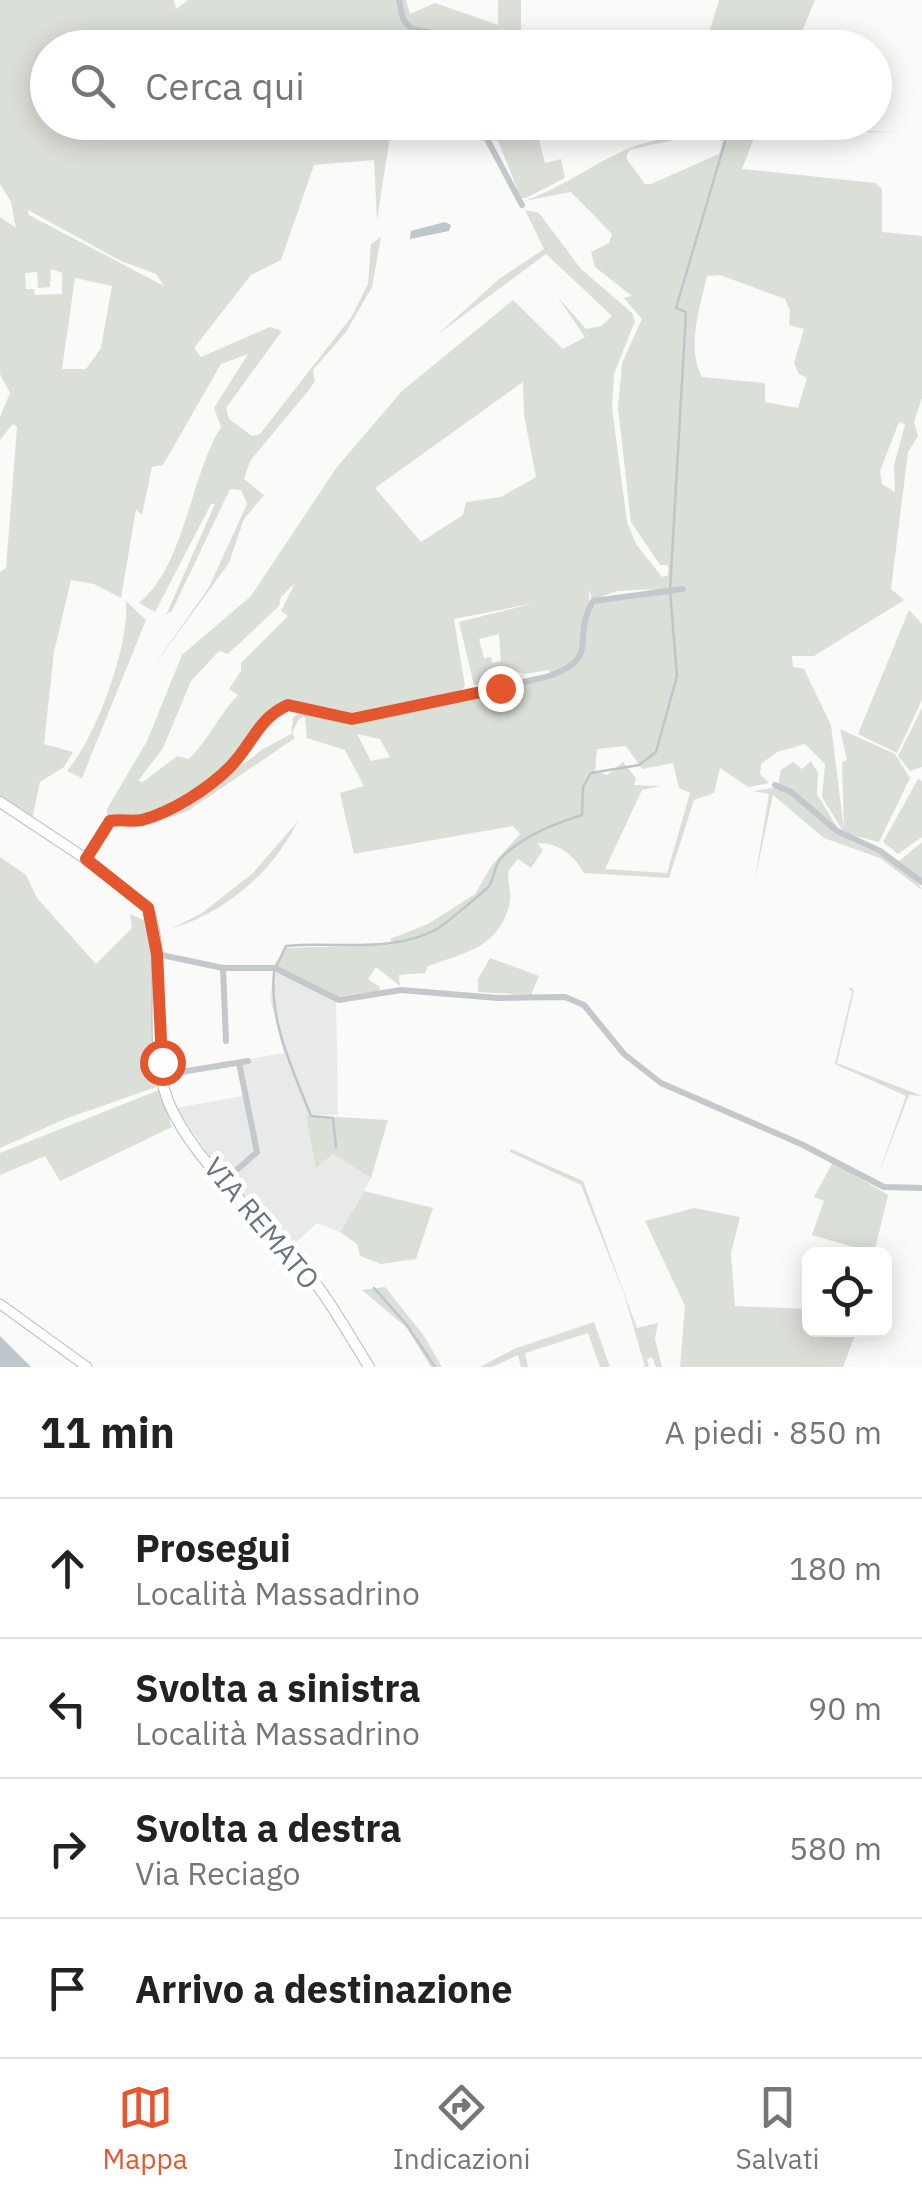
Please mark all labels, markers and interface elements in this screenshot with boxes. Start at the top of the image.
search box [30,30,892,140]
icon: search [65,58,120,113]
text: Cerca qui [145,61,305,110]
route end [478,666,524,712]
route start [140,1040,186,1086]
street label: VIA REMATO [196,1149,328,1297]
map controls [802,1247,892,1337]
button: locate [802,1247,892,1337]
text: 11 min [40,1405,175,1460]
text: A piedi · 850 m [665,1411,882,1453]
text: Prosegui [135,1523,291,1572]
icon: ahead [40,1541,95,1596]
text: 180 m [789,1547,882,1589]
text: Località Massadrino [135,1572,420,1614]
text: Svolta a sinistra [135,1663,421,1712]
icon: left [40,1681,95,1736]
text: 90 m [808,1687,882,1729]
text: Località Massadrino [135,1712,420,1754]
text: Svolta a destra [135,1803,402,1852]
icon: right [40,1821,95,1876]
text: 580 m [789,1827,882,1869]
text: Via Reciago [135,1852,301,1894]
icon: arrive [40,1961,95,2016]
text: Arrivo a destinazione [135,1964,513,2013]
tab: Mappa [103,2080,188,2177]
tab: Indicazioni [393,2080,531,2177]
tab: Salvati [736,2080,819,2177]

